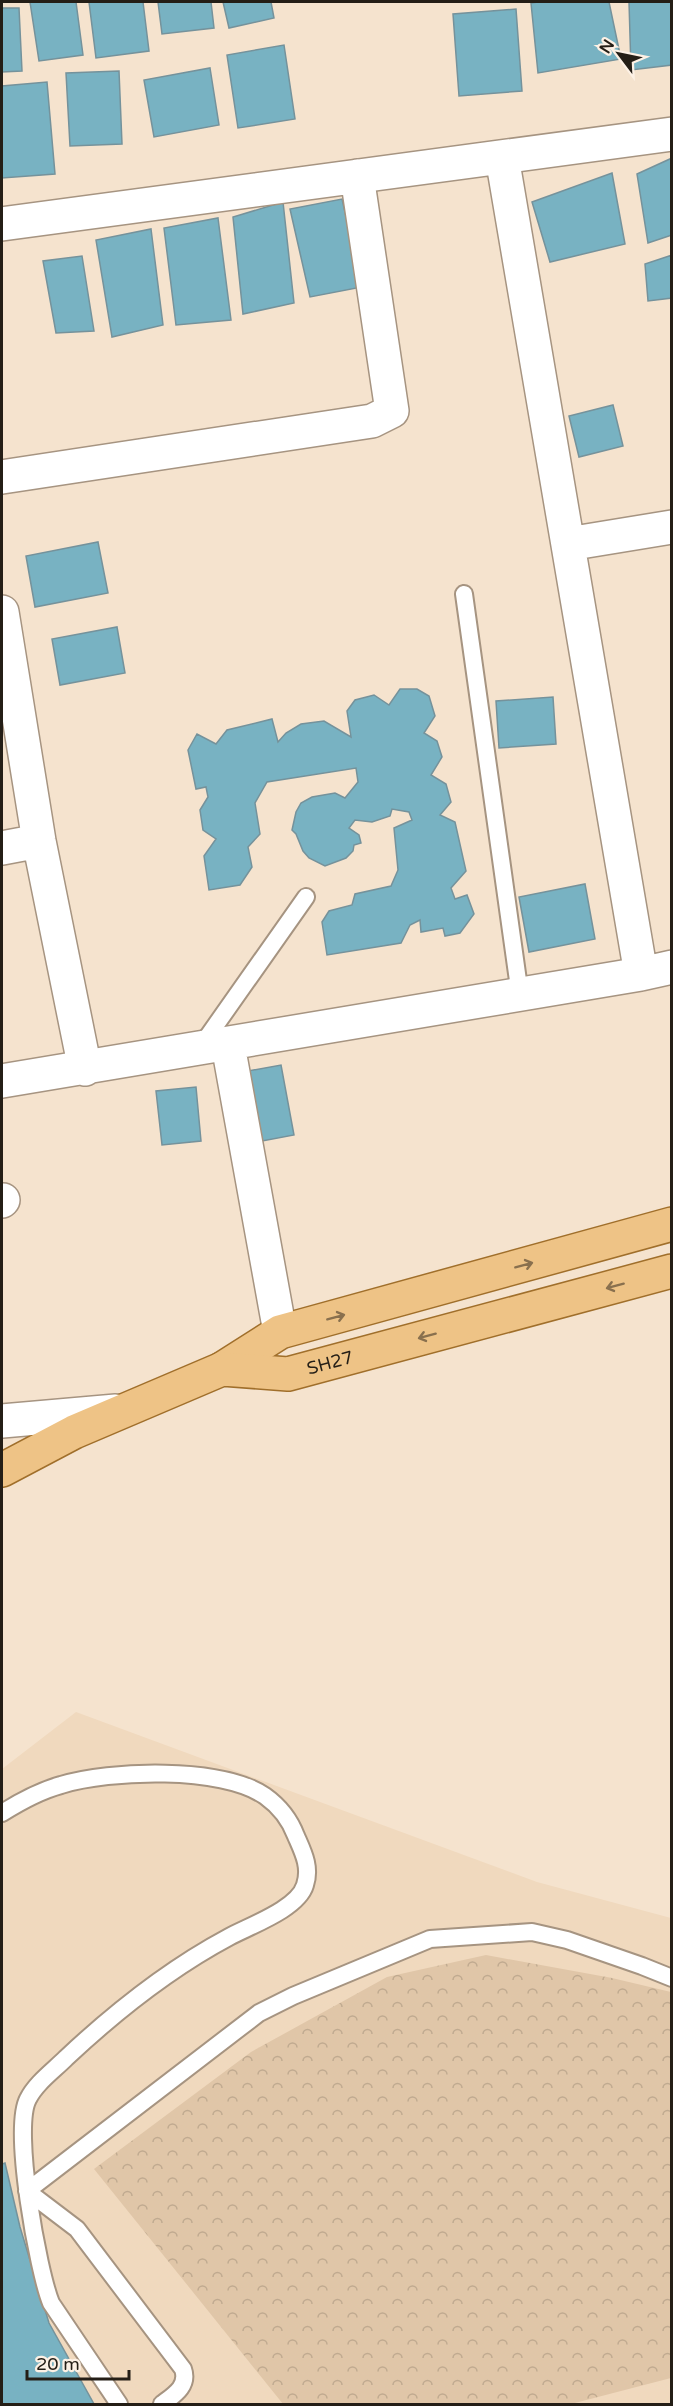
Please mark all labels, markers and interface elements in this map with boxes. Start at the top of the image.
north arrow [589,24,649,84]
text: N [595,36,619,57]
one-way arrow [514,1259,533,1270]
one-way arrow [606,1281,625,1292]
one-way arrow [326,1311,345,1322]
one-way arrow [417,1331,436,1343]
street label: SH27 [304,1346,356,1379]
scale bar [27,2343,129,2381]
text: 20 m [36,2353,80,2375]

